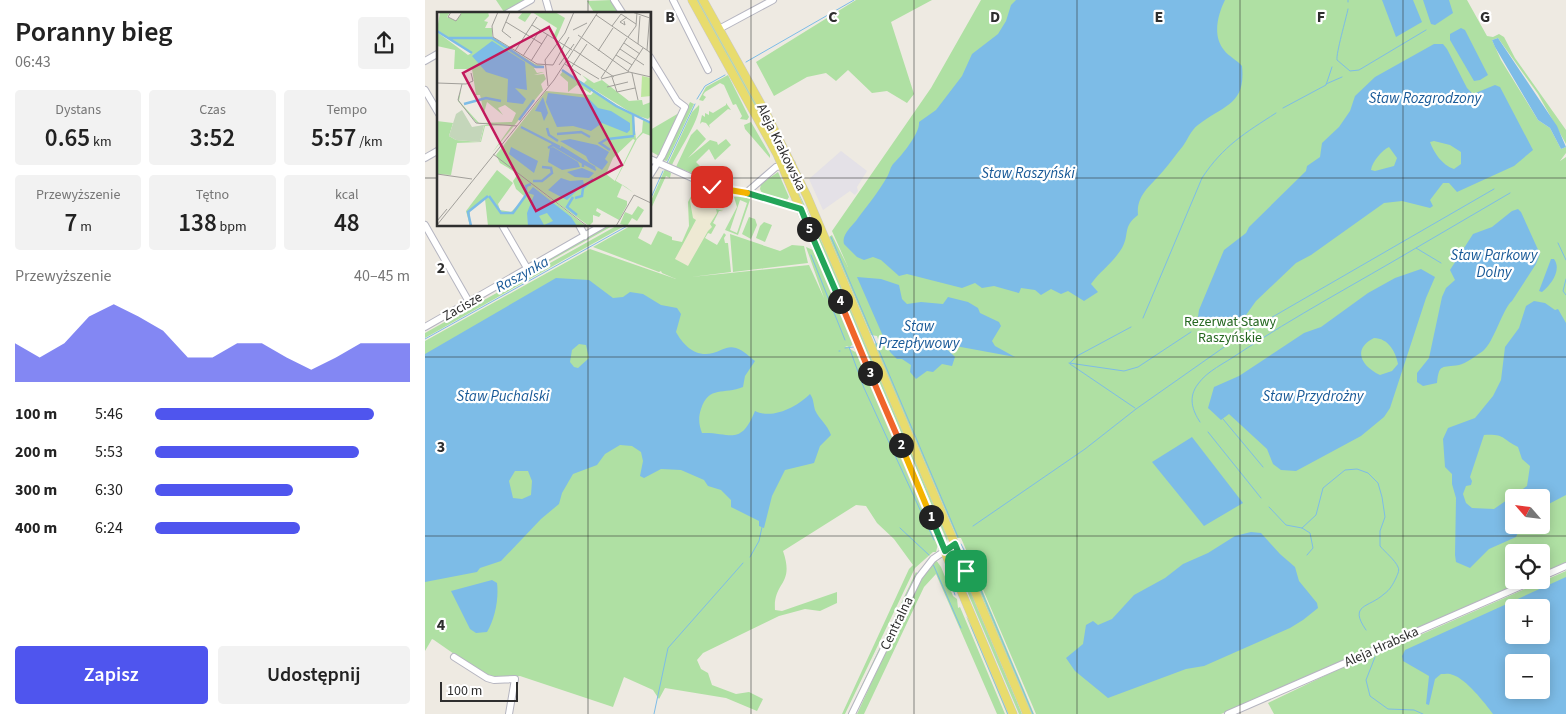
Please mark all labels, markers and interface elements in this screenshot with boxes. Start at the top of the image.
text: B [665,6,675,28]
text: C [828,6,838,28]
text: D [990,6,1000,28]
text: E [1155,6,1163,28]
text: F [1317,6,1325,28]
text: G [1480,6,1490,28]
text: Poranny bieg [15,12,173,52]
inset map [437,12,651,226]
button: share [358,17,410,69]
text: 06:43 [15,51,51,73]
water label: Staw Rozgrodzony [1369,88,1483,109]
text: Dystans [55,100,101,120]
text: Czas [199,100,226,120]
text: Tempo [327,100,367,120]
street label: Aleja Krakowska [751,100,811,195]
text: 0.65 [45,120,90,156]
text: 3:52 [190,120,235,156]
text: 5:57 [311,120,356,156]
text: km [90,132,112,152]
text: /km [356,132,383,152]
water label: Staw Raszyński [981,163,1075,184]
pin [691,166,733,208]
icon: check [698,173,726,201]
text: Przewyższenie [36,185,120,205]
text: Tętno [196,185,229,205]
text: kcal [335,185,359,205]
text: 7 [65,205,77,241]
text: 138 [178,205,217,241]
text: 48 [334,205,360,241]
pin: 5 [797,216,821,242]
text: m [77,217,92,237]
text: bpm [217,217,247,237]
text: 5 [806,219,813,239]
water label: Staw Parkowy Dolny [1451,245,1539,283]
water label: Raszynka [492,251,553,298]
text: 2 [437,257,445,279]
text: Przewyższenie [15,265,112,287]
text: 40–45 m [354,265,410,287]
street label: Zacisze [439,287,486,326]
pin: 4 [827,288,853,314]
text: 4 [837,291,844,311]
park label: Rezerwat Stawy Raszyńskie [1184,312,1277,348]
water label: Staw Przepływowy [879,316,961,354]
pin: 3 [857,360,883,386]
text: 3 [867,363,874,383]
water label: Staw Puchalski [457,386,550,407]
water label: Staw Przydrożny [1262,386,1365,407]
text: 100 m [15,403,57,425]
text: 5:46 [95,403,123,425]
pin: 2 [889,432,913,458]
text: 2 [898,435,905,455]
text: 3 [437,436,445,458]
text: 200 m [15,441,57,463]
text: 5:53 [95,441,123,463]
text: 300 m [15,479,57,501]
text: 6:30 [95,479,123,501]
north arrow [1505,489,1550,534]
map controls [1505,489,1550,699]
pin: 1 [919,504,943,530]
text: 1 [928,507,935,527]
text: 400 m [15,517,57,539]
text: 6:24 [95,517,123,539]
button: locate [1505,544,1550,589]
pin [945,550,987,592]
icon: arrive [952,557,980,585]
street label: Centralna [875,593,918,654]
button: + [1505,599,1550,644]
text: 4 [437,614,446,636]
street label: Aleja Hrabska [1341,622,1422,672]
button: Zapisz [15,646,208,704]
button: Udostępnij [218,646,410,704]
button: − [1505,654,1550,699]
scale bar [440,679,517,702]
text: 100 m [447,681,482,701]

